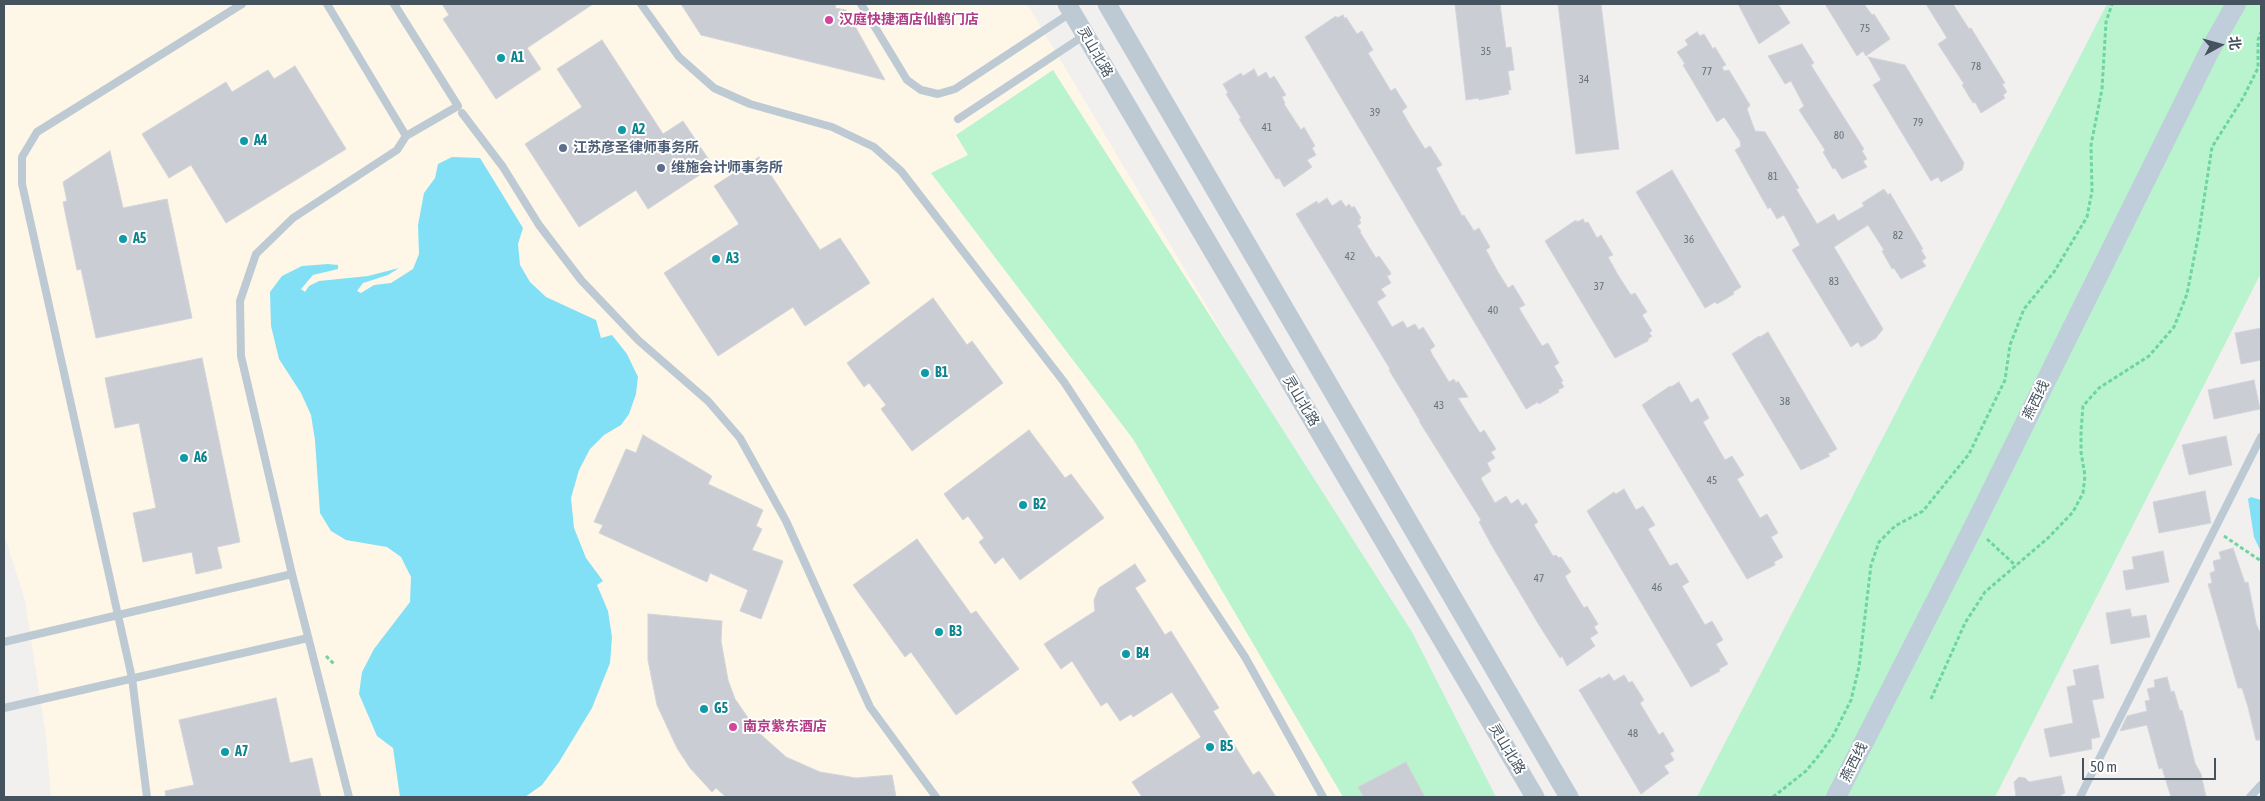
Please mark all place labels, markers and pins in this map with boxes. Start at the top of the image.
place label: 汉庭快捷酒店仙鹤门店 [839,12,979,28]
marker: 汉庭快捷酒店仙鹤门店 [823,14,835,26]
place label: A1 [511,50,524,66]
marker: A1 [495,52,507,64]
place label: A2 [632,122,645,138]
marker: A2 [616,124,628,136]
place label: A4 [254,133,267,149]
marker: A4 [238,135,250,147]
place label: 江苏彦圣律师事务所 [573,140,699,156]
marker: 江苏彦圣律师事务所 [557,142,569,154]
place label: 维施会计师事务所 [671,160,783,176]
marker: 维施会计师事务所 [655,162,667,174]
place label: A5 [133,231,146,247]
marker: A5 [117,233,129,245]
place label: A3 [726,251,739,267]
marker: A3 [710,253,722,265]
place label: B1 [935,365,948,381]
marker: B1 [919,367,931,379]
place label: A6 [194,450,207,466]
marker: A6 [178,452,190,464]
place label: B2 [1033,497,1046,513]
marker: B2 [1017,499,1029,511]
place label: B3 [949,624,962,640]
marker: B3 [933,626,945,638]
place label: B4 [1136,646,1149,662]
marker: B4 [1120,648,1132,660]
place label: G5 [714,701,728,717]
marker: G5 [698,703,710,715]
place label: 南京紫东酒店 [743,719,827,735]
marker: 南京紫东酒店 [727,721,739,733]
place label: B5 [1220,739,1233,755]
marker: B5 [1204,741,1216,753]
place label: A7 [235,744,248,760]
marker: A7 [219,746,231,758]

